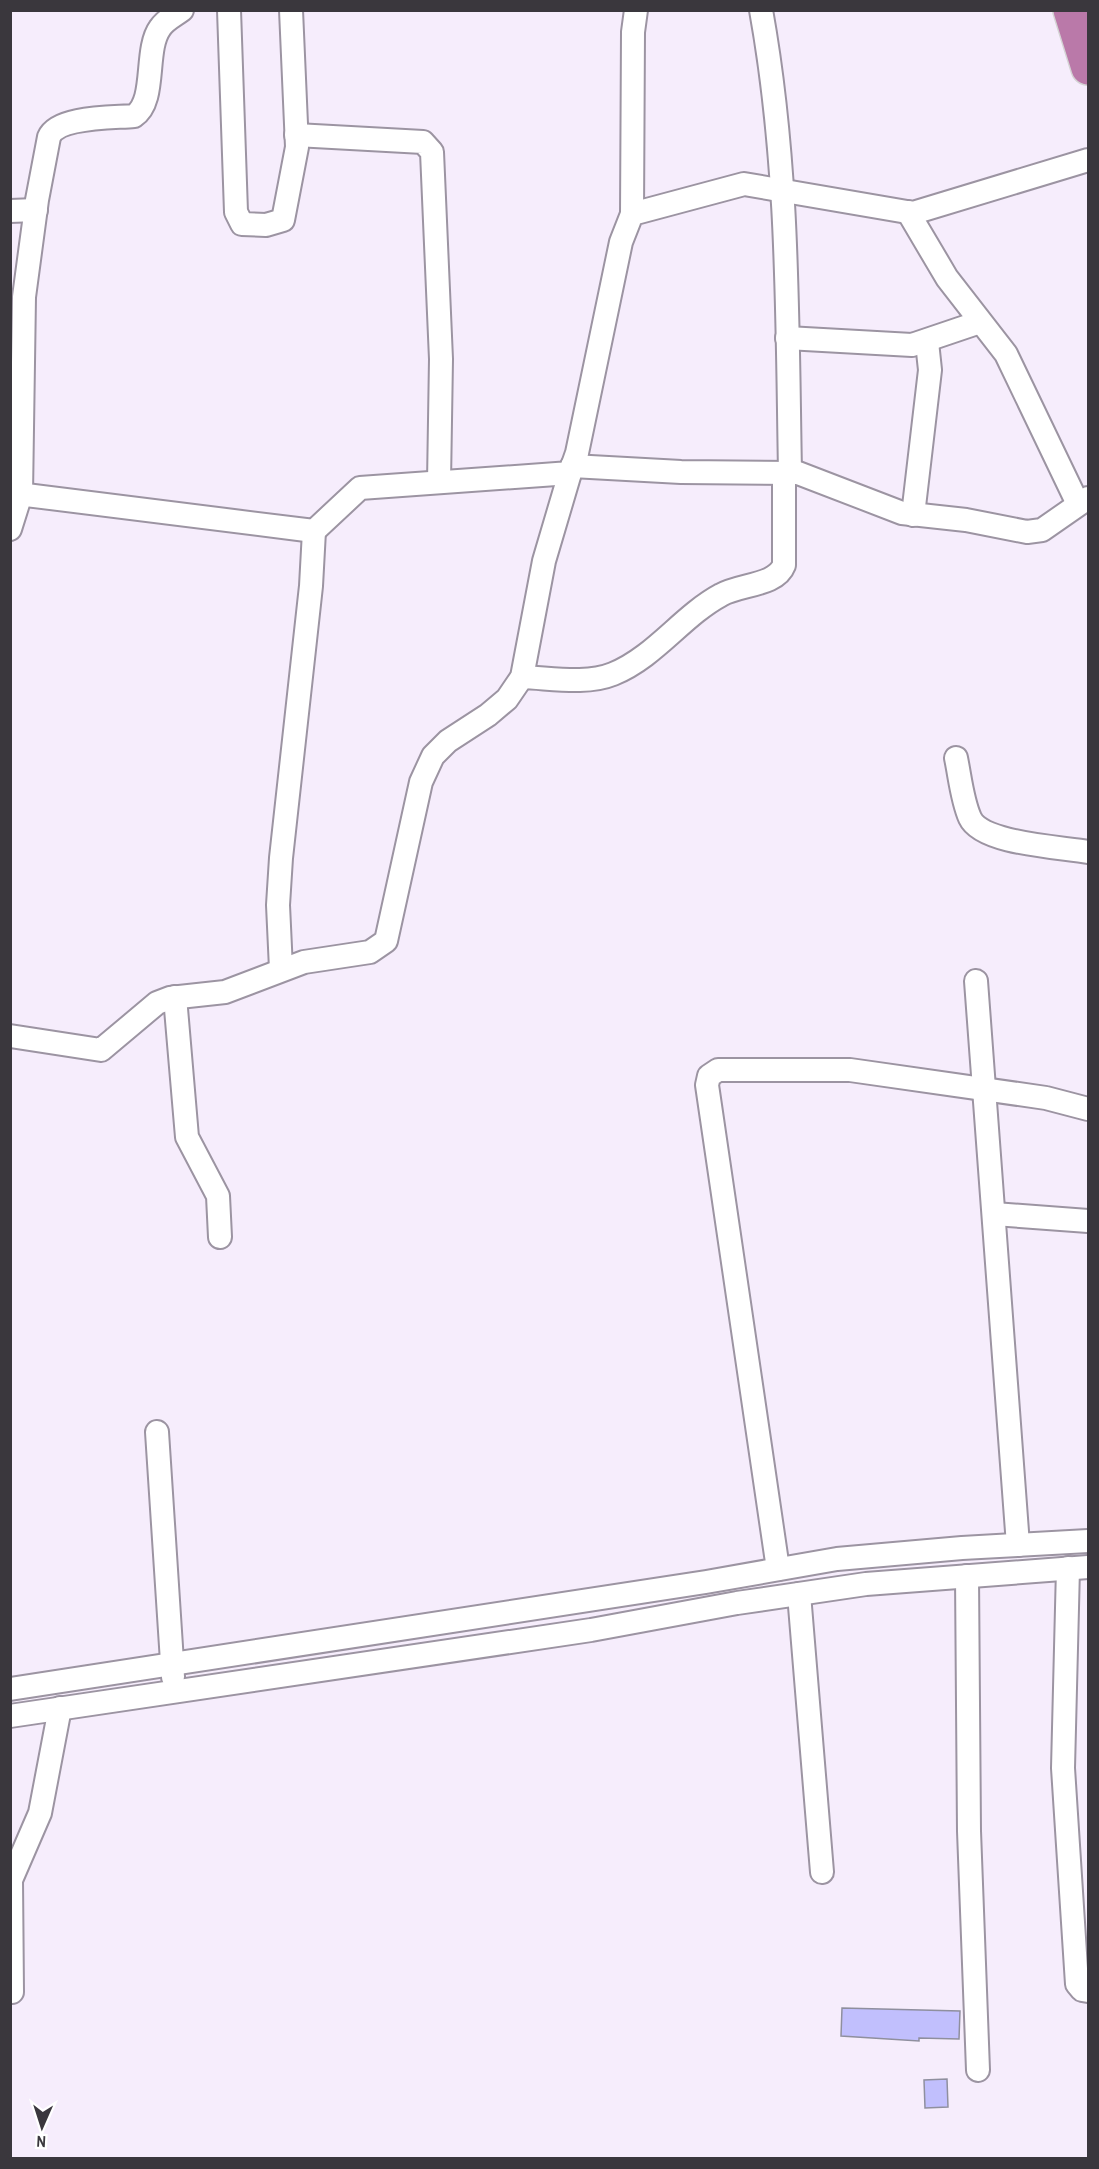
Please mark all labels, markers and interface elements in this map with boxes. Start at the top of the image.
north arrow [12,2097,72,2157]
text: N [36,2131,47,2153]

